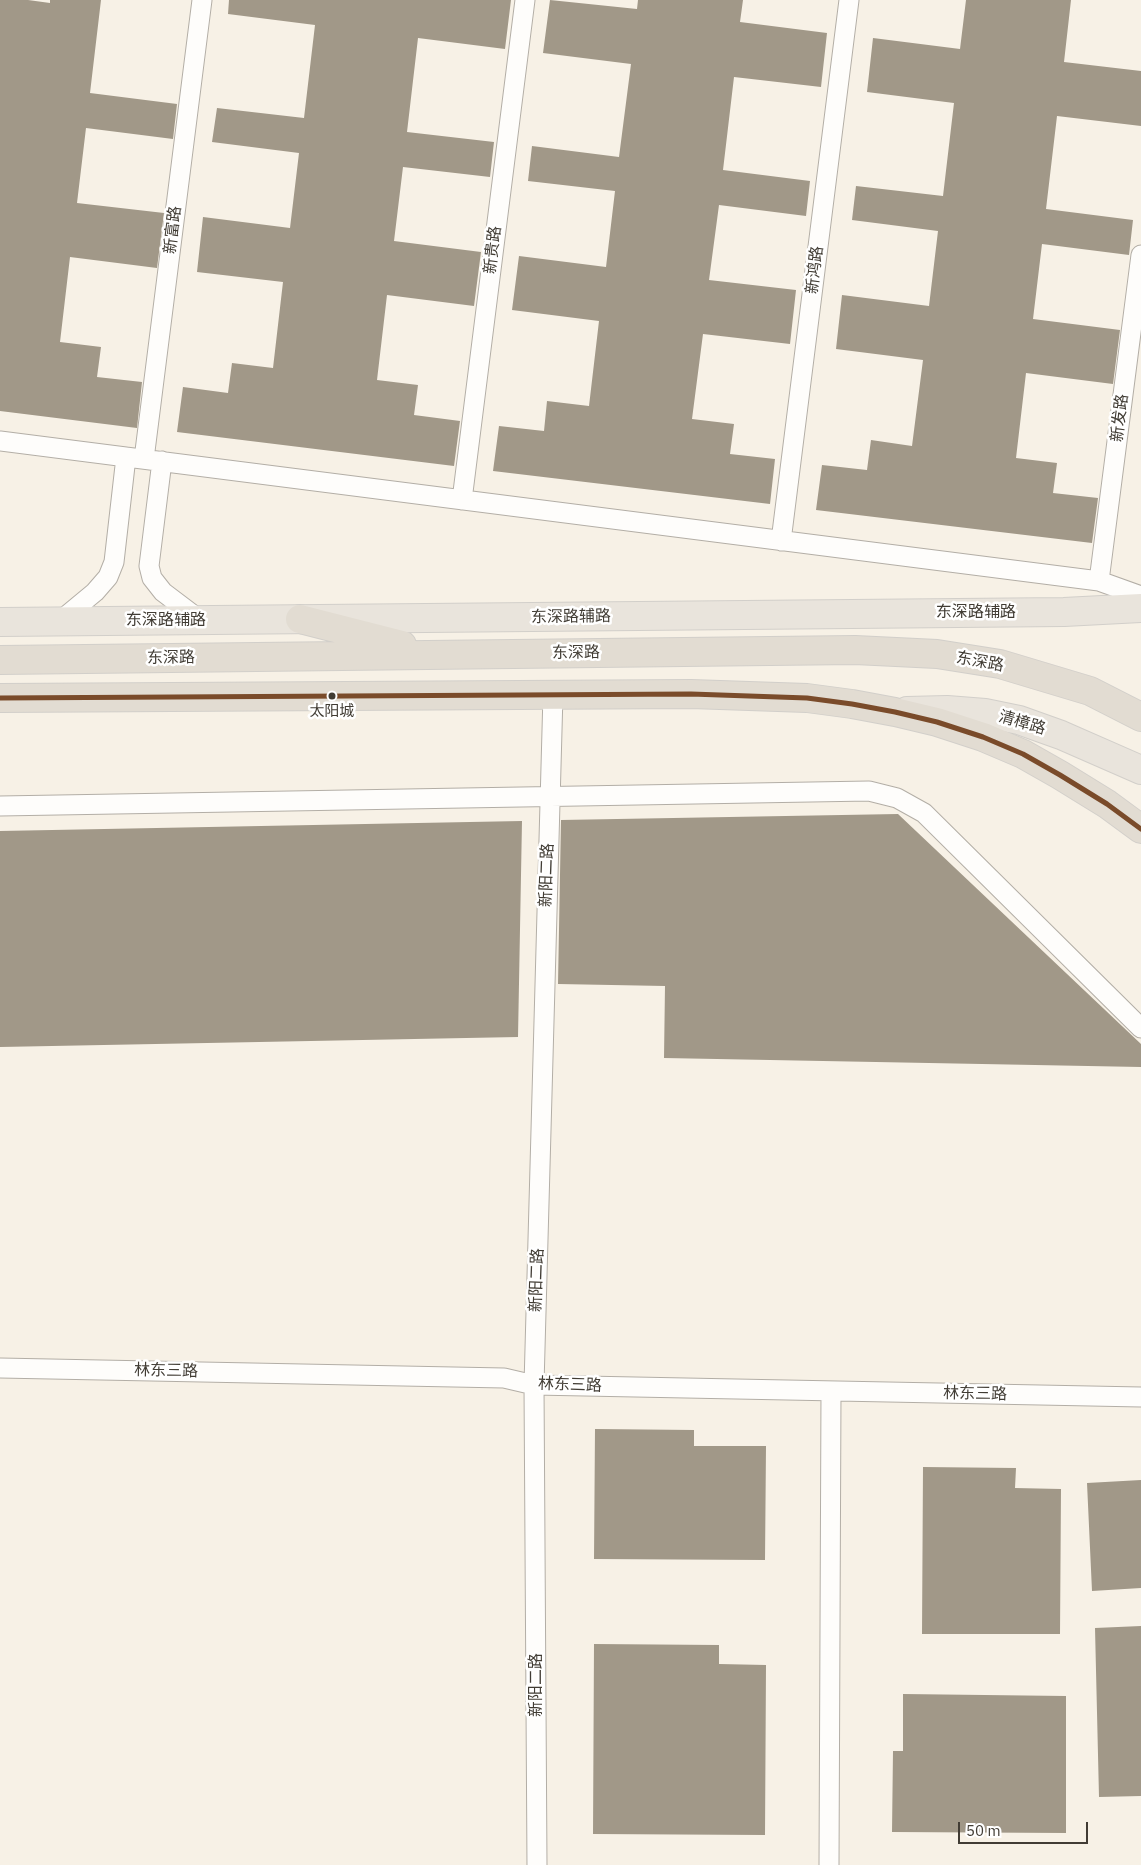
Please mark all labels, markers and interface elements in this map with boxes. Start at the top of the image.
street label: 新富路 [161,205,185,255]
street label: 新贵路 [481,225,505,275]
street label: 新鸿路 [803,245,827,295]
street label: 新发路 [1108,393,1132,443]
street label: 东深路辅路 [936,602,1016,622]
street label: 东深路辅路 [531,607,611,627]
street label: 东深路辅路 [126,610,206,630]
street label: 东深路 [552,643,600,663]
street label: 东深路 [147,648,195,668]
street label: 东深路 [955,648,1005,676]
marker: 太阳城 [327,691,337,701]
place label: 太阳城 [310,703,354,721]
street label: 清樟路 [996,707,1048,739]
street label: 新阳二路 [536,843,558,907]
street label: 新阳二路 [526,1248,548,1312]
street label: 林东三路 [134,1361,198,1381]
street label: 林东三路 [538,1374,602,1396]
street label: 林东三路 [943,1384,1007,1404]
street label: 新阳二路 [526,1653,546,1717]
scale bar [961,1812,1091,1844]
text: 50 m [966,1821,1001,1840]

